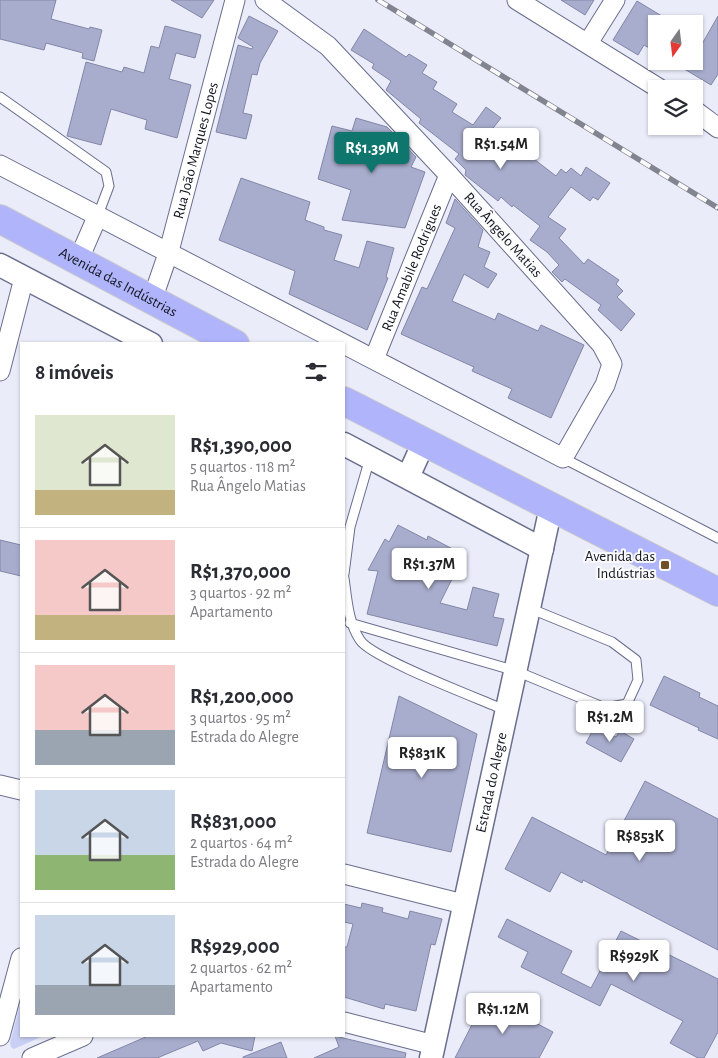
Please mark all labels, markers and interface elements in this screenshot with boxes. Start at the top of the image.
north arrow [648,15,702,70]
map controls [648,15,703,135]
street label: Rua João Marques Lopes [170,80,221,220]
button: layers [648,80,703,135]
pin: R$1.54M [455,128,547,170]
pin: R$1.39M [326,132,418,174]
text: R$1.54M [474,136,528,152]
text: R$1.39M [345,140,399,156]
street label: Rua Ângelo Matias [461,189,546,280]
street label: Rua Amabile Rodrigues [379,202,444,333]
street label: Avenida das Indústrias [57,244,180,319]
icon: filters [302,358,330,386]
text: 8 imóveis [35,362,114,383]
icon: home [75,435,135,495]
text: R$1,390,000 [190,435,292,456]
text: 5 quartos · 118 m² [190,459,295,475]
text: Rua Ângelo Matias [190,478,306,494]
pin: R$1.37M [383,548,475,590]
place label: Avenida das Indústrias [585,549,655,581]
text: R$1.37M [403,556,455,572]
marker: Avenida das Indústrias [659,559,671,571]
icon: home [75,560,135,620]
text: R$1,370,000 [190,561,291,582]
text: 3 quartos · 92 m² [190,585,291,601]
text: Apartamento [190,604,273,620]
icon: home [75,685,135,745]
text: R$1,200,000 [190,686,294,707]
pin: R$1.2M [569,700,651,743]
text: R$1.2M [587,709,633,725]
text: 3 quartos · 95 m² [190,710,291,726]
text: Estrada do Alegre [190,729,299,745]
street label: Estrada do Alegre [473,731,509,834]
pin: R$831K [381,736,463,779]
text: R$831K [399,745,445,761]
icon: home [75,810,135,870]
text: R$831,000 [190,811,276,832]
pin: R$853K [599,820,681,862]
text: R$853K [616,828,664,844]
text: 2 quartos · 64 m² [190,835,292,851]
text: Estrada do Alegre [190,854,299,870]
icon: home [75,935,135,995]
text: R$929,000 [190,936,280,957]
pin: R$929K [593,940,675,982]
text: R$929K [610,948,658,964]
text: 2 quartos · 62 m² [190,960,292,976]
text: Apartamento [190,979,273,995]
pin: R$1.12M [457,992,549,1035]
text: R$1.12M [477,1001,529,1017]

